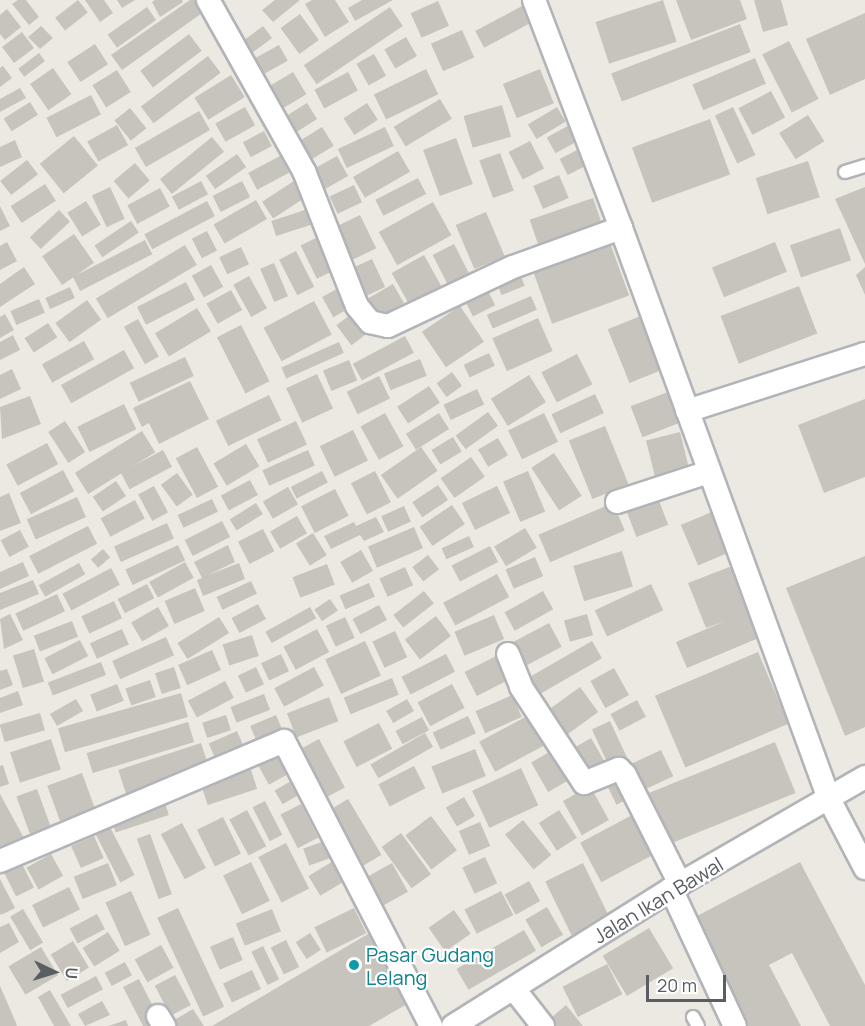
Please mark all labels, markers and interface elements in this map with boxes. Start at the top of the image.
street label: Jalan Ikan Bawal [589,852,727,948]
north arrow [24,942,84,1002]
place label: Pasar Gudang Lelang [366,942,494,989]
marker: Pasar Gudang Lelang [347,958,361,972]
scale bar [649,963,728,1001]
text: U [61,967,83,980]
text: 20 m [657,973,697,997]

